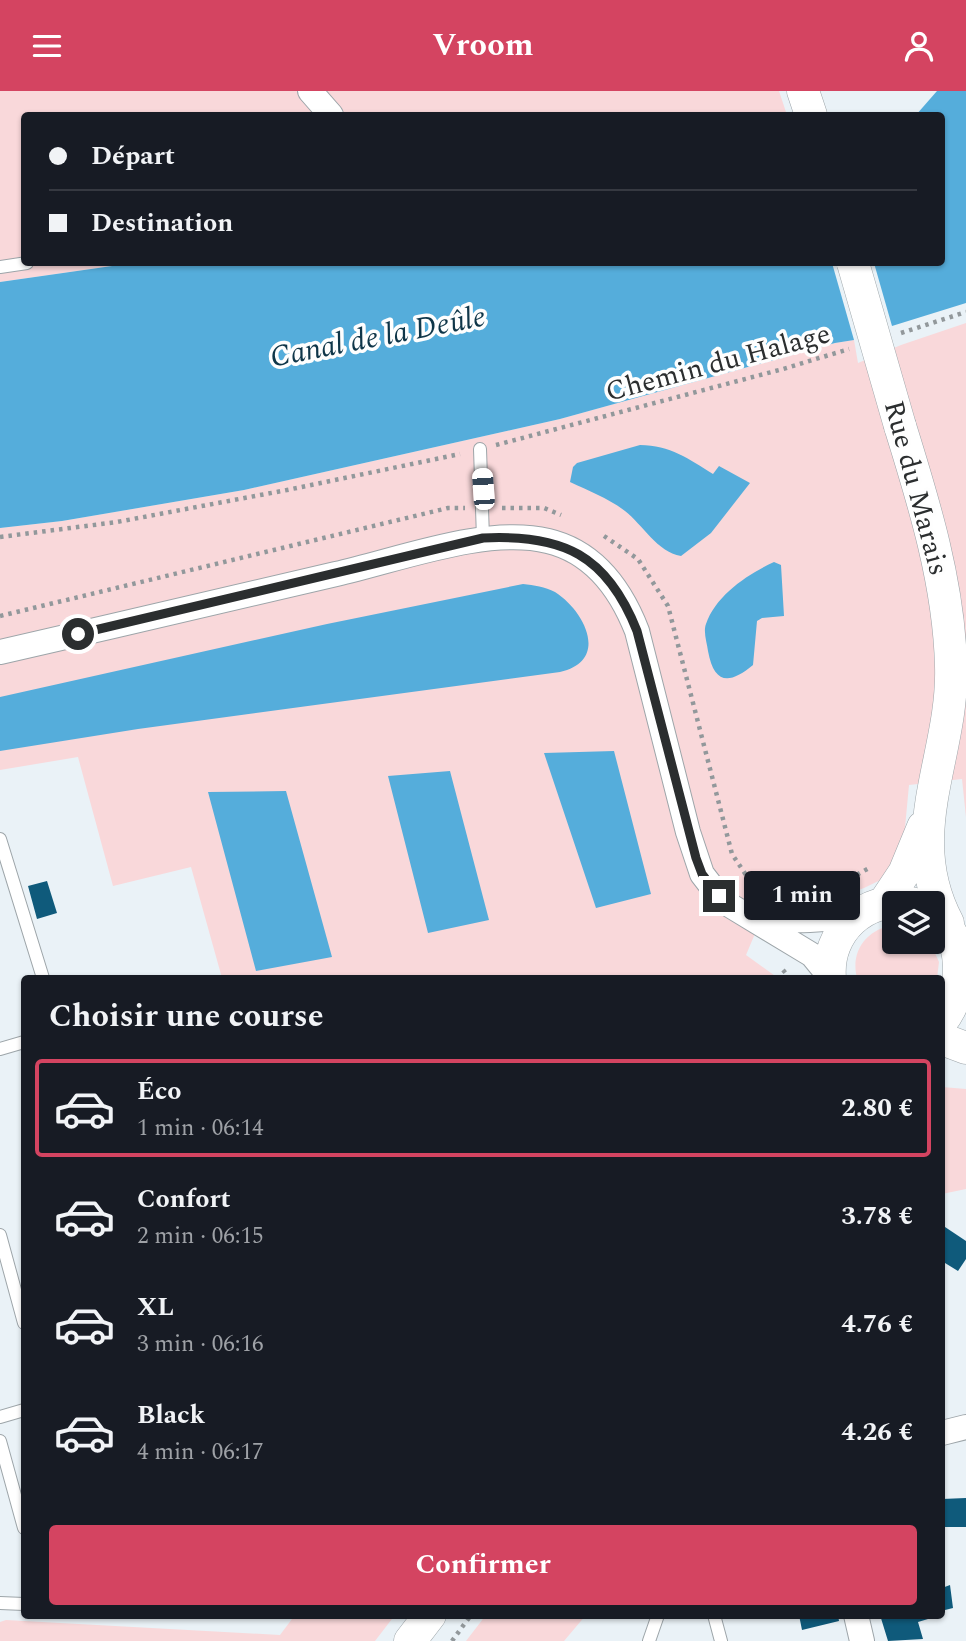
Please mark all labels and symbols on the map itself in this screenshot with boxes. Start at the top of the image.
water label: Canal de la Deûle [266,294,490,380]
street label: Chemin du Halage [601,312,835,414]
street label: Rue du Marais [872,396,960,580]
car [472,467,495,511]
route start [62,618,94,650]
callout: 1 min [744,871,859,921]
route end [703,880,735,912]

